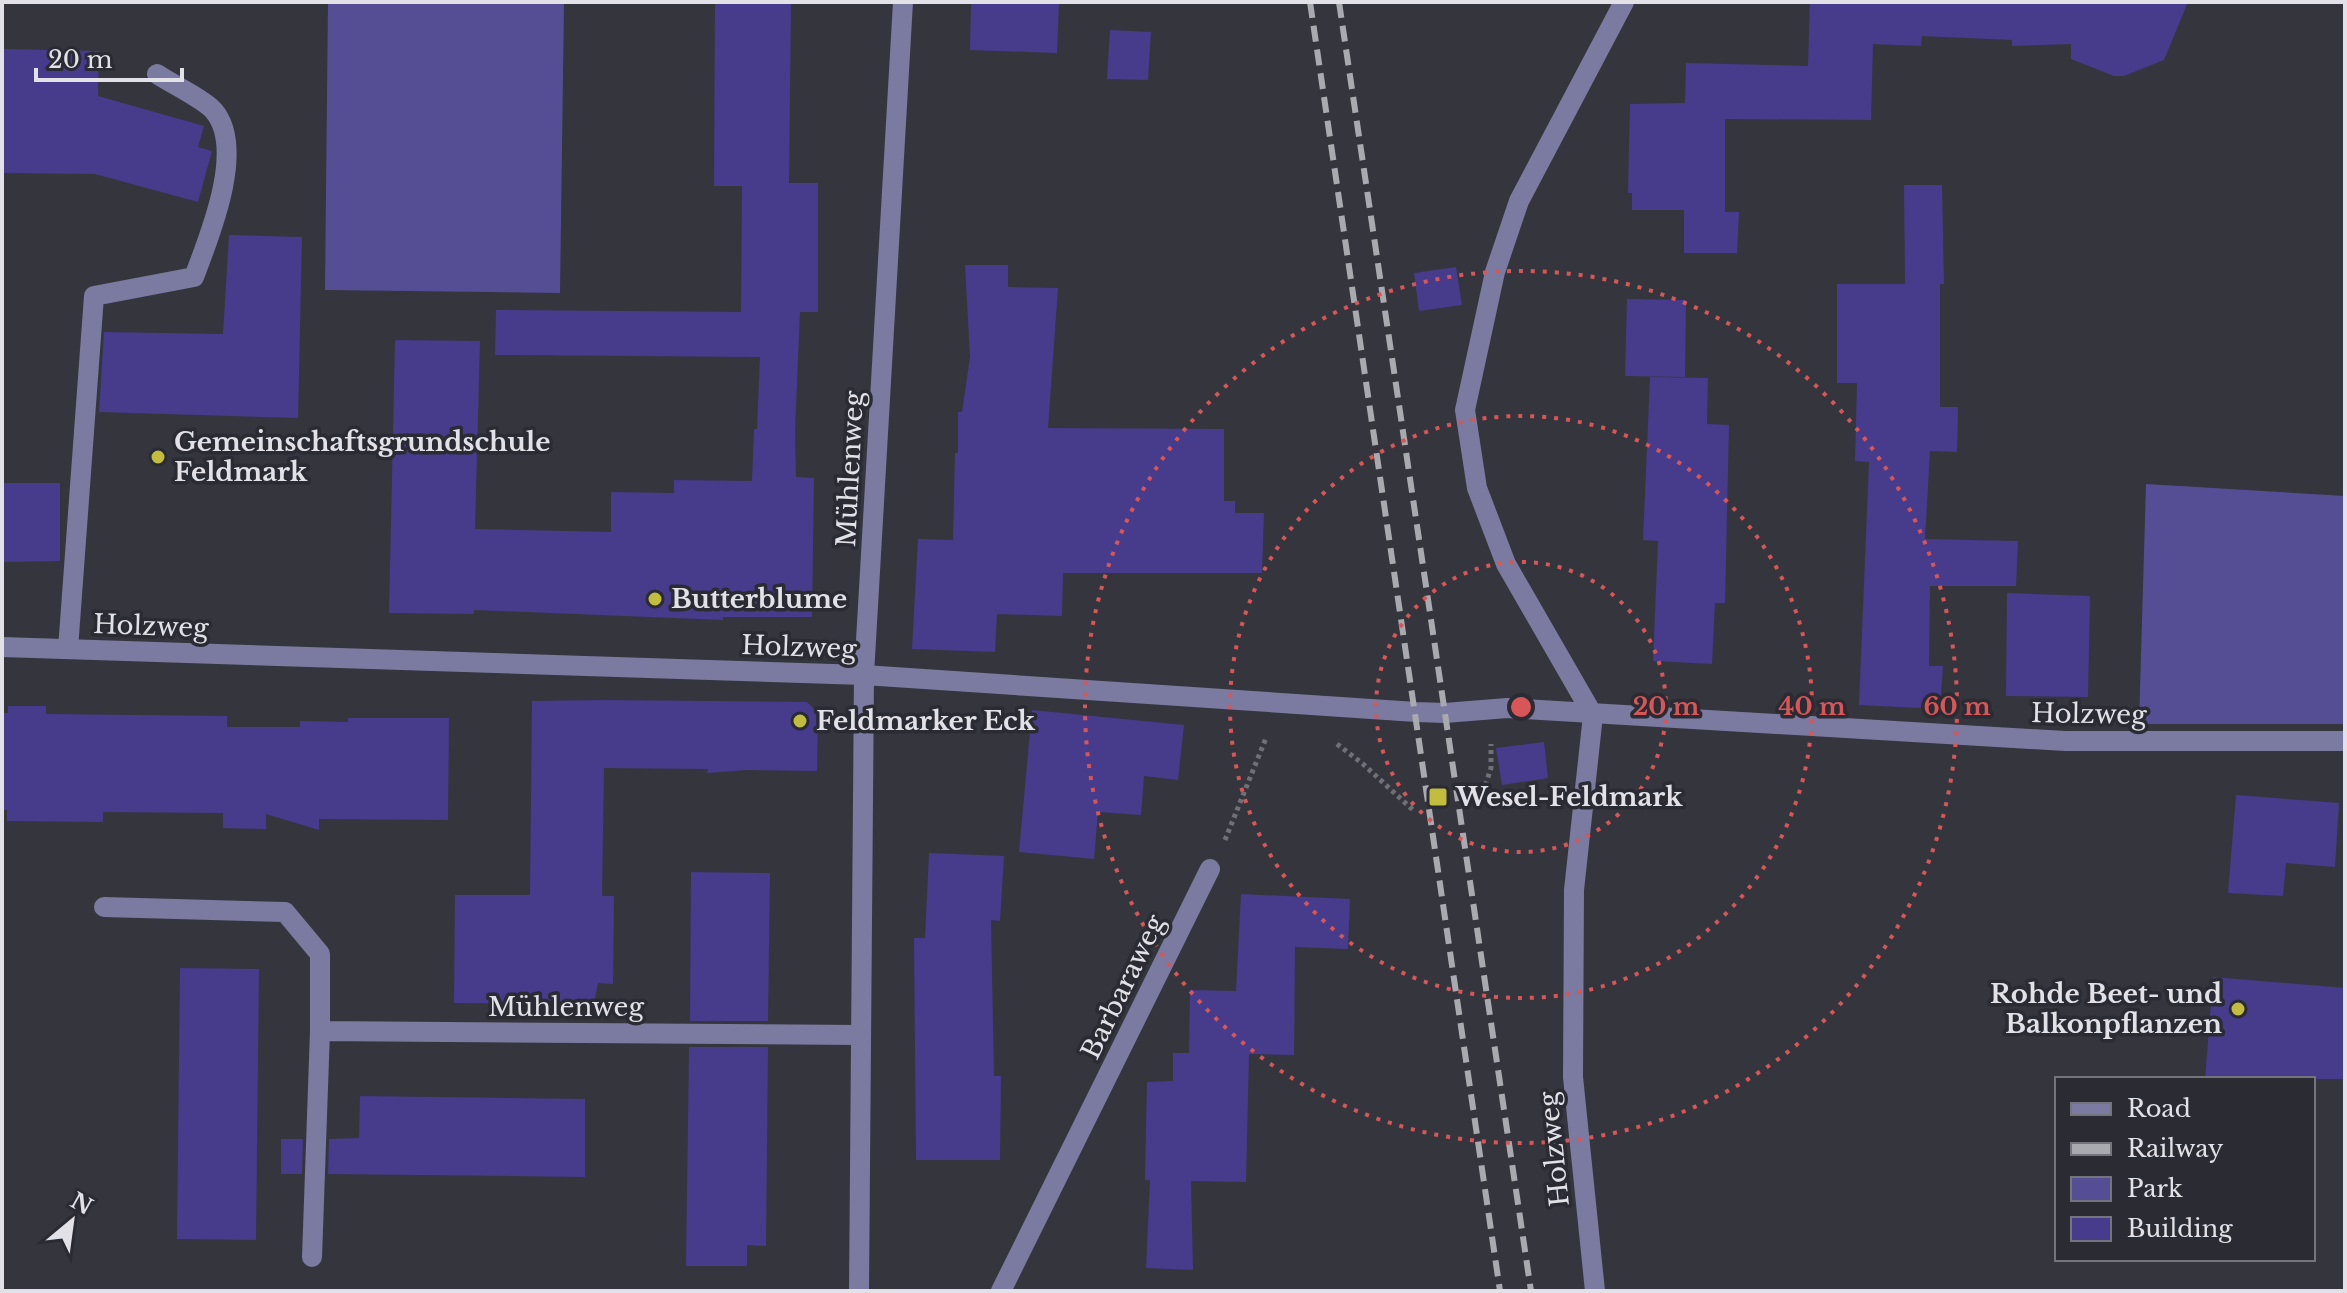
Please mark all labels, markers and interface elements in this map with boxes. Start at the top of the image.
scale bar [36,32,182,82]
text: 20 m [48,45,113,74]
street label: Mühlenweg [830,390,870,548]
place label: Gemeinschaftsgrundschule Feldmark [174,426,550,488]
marker: Gemeinschaftsgrundschule Feldmark [149,448,167,466]
place label: Butterblume [671,583,847,615]
marker: Butterblume [646,590,664,608]
street label: Holzweg [93,608,210,644]
street label: Holzweg [741,629,858,665]
text: 20 m [1633,692,1700,721]
text: 40 m [1779,692,1846,721]
text: 60 m [1923,692,1991,721]
centre of rings [1507,693,1535,721]
street label: Holzweg [2031,697,2147,731]
place label: Feldmarker Eck [816,705,1036,737]
marker: Feldmarker Eck [791,712,809,730]
place label: Wesel-Feldmark [1455,781,1683,813]
marker: Wesel-Feldmark [1427,786,1449,808]
street label: Barbaraweg [1074,909,1172,1064]
place label: Rohde Beet- und Balkonpflanzen [1990,978,2222,1040]
street label: Mühlenweg [488,991,644,1023]
marker: Rohde Beet- und Balkonpflanzen [2229,1000,2247,1018]
legend [2055,1077,2315,1261]
street label: Holzweg [1532,1089,1576,1208]
text: Road [2127,1094,2191,1123]
text: Railway [2127,1134,2224,1163]
text: Park [2127,1174,2183,1203]
north arrow [32,1181,112,1261]
text: N [66,1187,97,1221]
text: Building [2127,1214,2233,1243]

